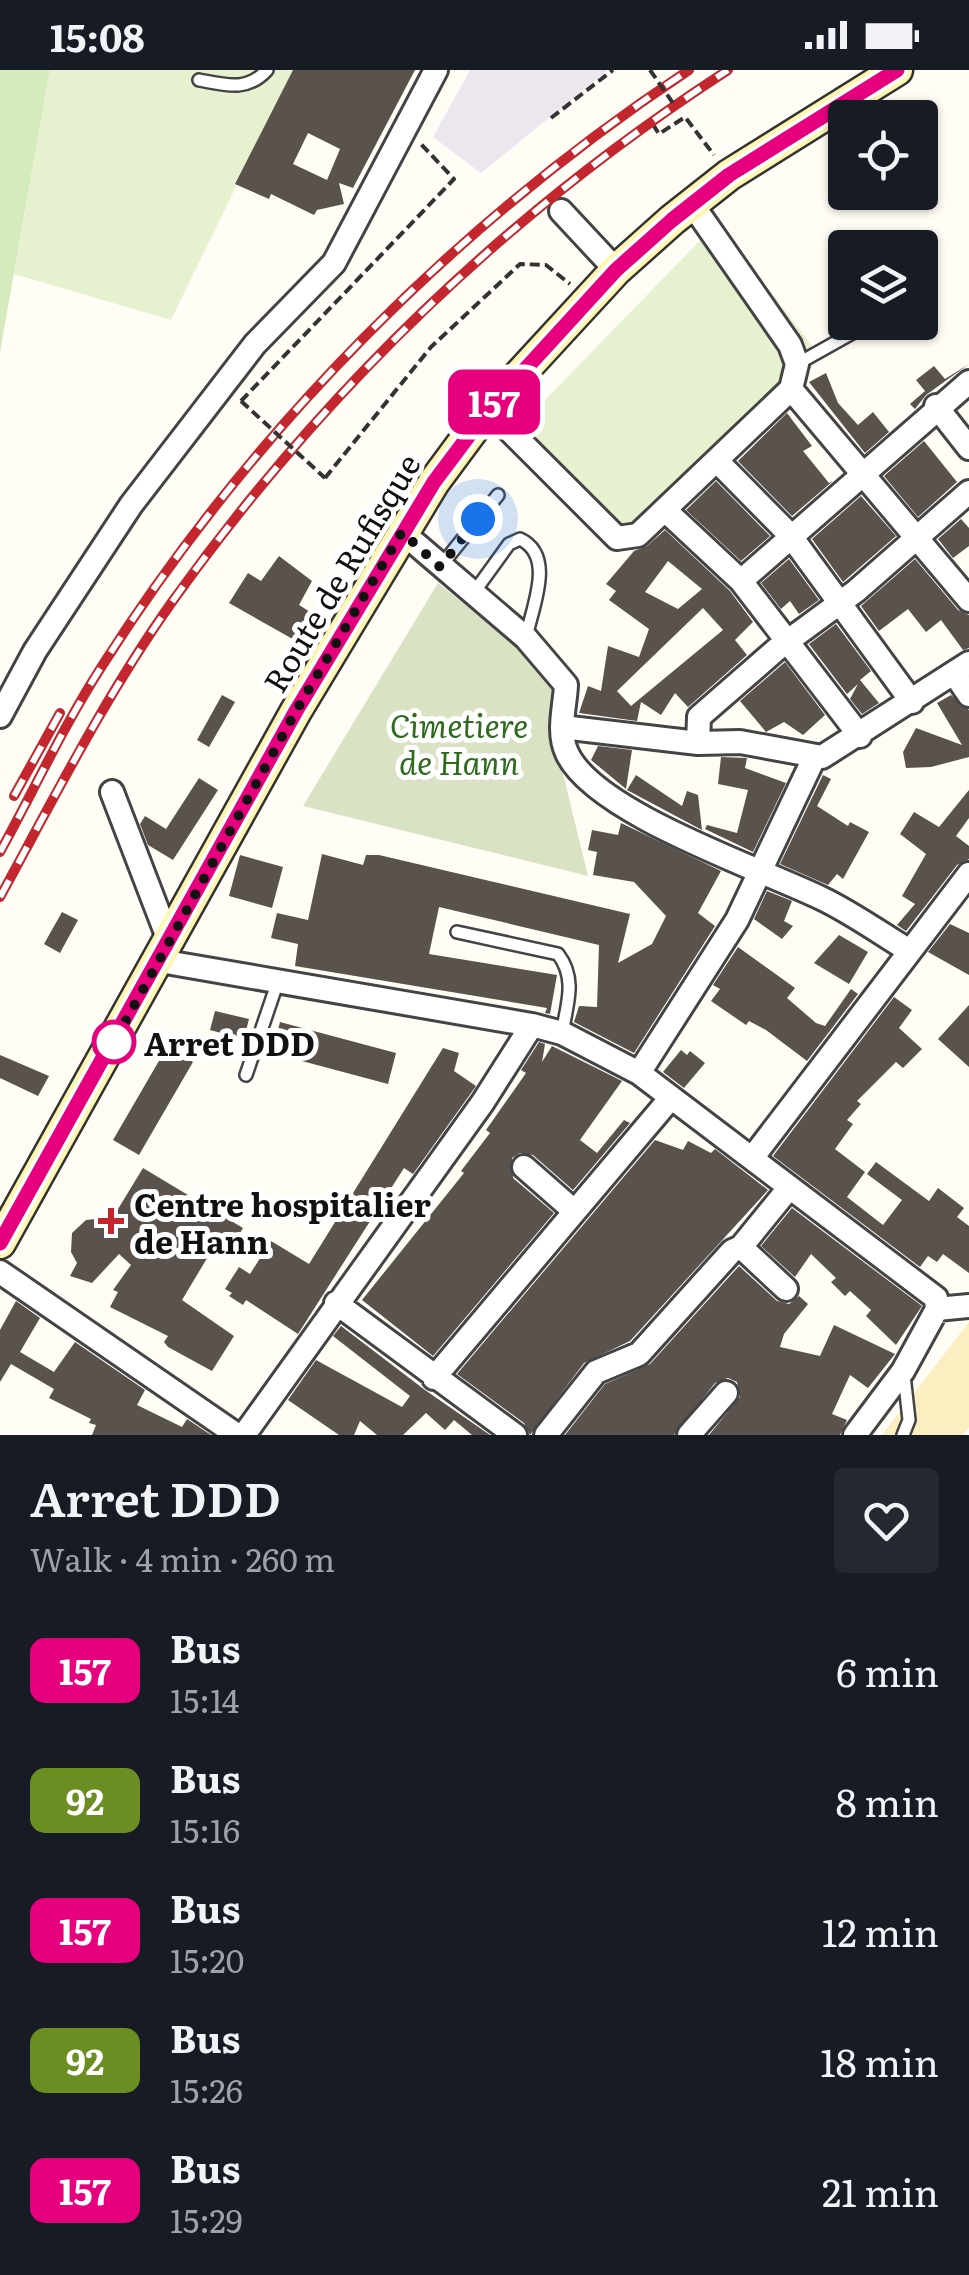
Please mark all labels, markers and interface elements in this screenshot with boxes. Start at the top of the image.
text: 15:08 [50,7,145,64]
map controls [828,100,938,340]
button: locate [828,100,938,210]
button: layers [828,230,938,340]
line badge: 157 [436,370,552,434]
text: 157 [468,376,520,428]
street label: Route de Rufisque [250,443,430,701]
your location [453,494,503,544]
park label: Cimetiere de Hann [390,700,528,785]
place label: Arret DDD [144,1018,315,1066]
marker: Arret DDD [93,1021,135,1063]
place label: Centre hospitalier de Hann [134,1179,431,1264]
marker: Centre hospitalier de Hann [98,1208,124,1234]
text: Arret DDD [30,1461,281,1532]
button: heart [834,1468,939,1573]
text: Walk · 4 min · 260 m [30,1534,335,1582]
text: Bus [170,1618,241,1675]
text: 6 min [836,1642,939,1699]
text: 157 [59,1644,111,1696]
text: 15:14 [170,1675,239,1723]
text: Bus [170,1748,241,1805]
text: 8 min [836,1772,939,1829]
text: 92 [66,1774,104,1826]
text: 15:16 [170,1805,240,1853]
text: Bus [170,1878,241,1935]
text: 12 min [822,1902,939,1959]
text: 157 [59,1904,111,1956]
text: 15:20 [170,1935,244,1983]
text: Bus [170,2008,241,2065]
text: 18 min [820,2032,939,2089]
text: 92 [66,2034,104,2086]
text: 15:26 [170,2065,243,2113]
text: Bus [170,2138,241,2195]
text: 21 min [822,2162,939,2219]
text: 157 [59,2164,111,2216]
text: 15:29 [170,2195,243,2243]

